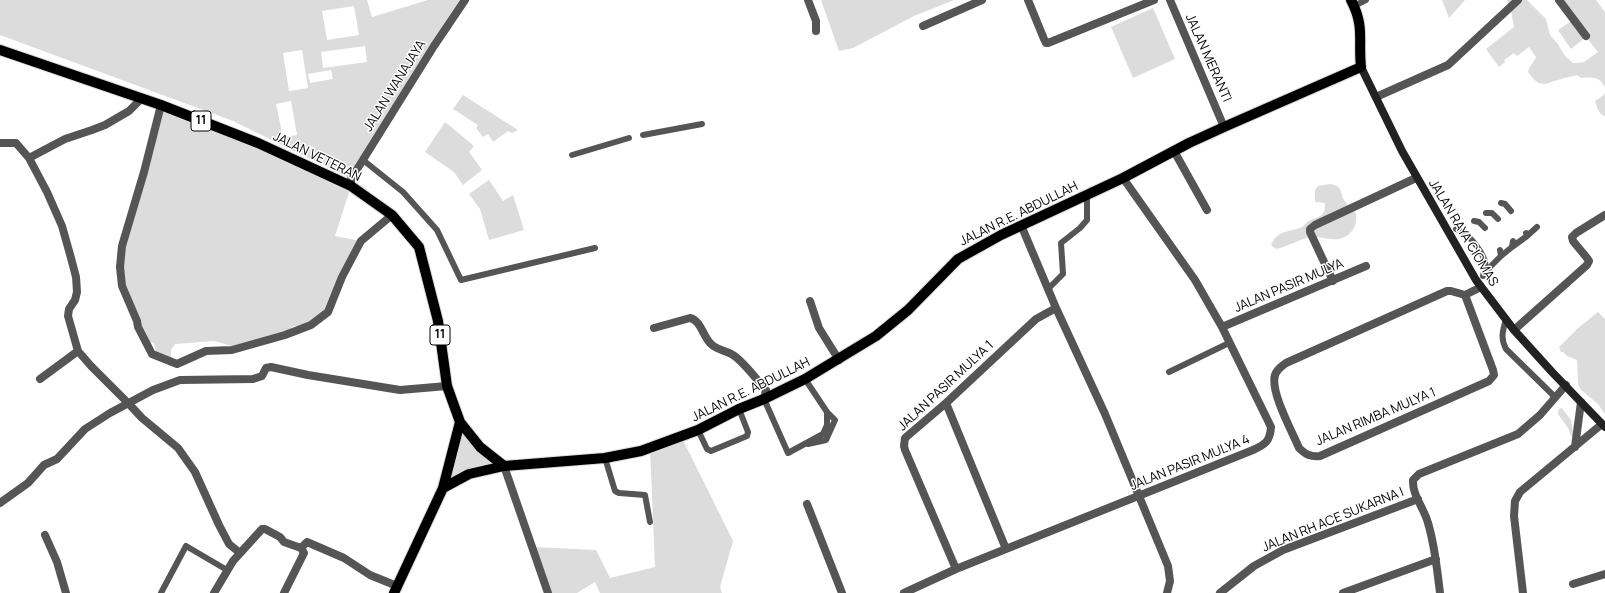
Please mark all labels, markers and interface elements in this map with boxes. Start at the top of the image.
street label: JALAN MERANTI [1182,12,1234,104]
street label: JALAN WANAJAYA [361,37,429,135]
road number: 11 [191,111,211,131]
street label: JALAN VETERAN [270,129,364,185]
street label: JALAN RAYA CIOMAS [1425,177,1501,289]
street label: JALAN R.E. ABDULLAH [957,179,1081,249]
street label: JALAN PASIR MULYA [1232,256,1346,316]
road number: 11 [430,325,450,345]
street label: JALAN PASIR MULYA 1 [895,338,997,434]
street label: JALAN R.E. ABDULLAH [689,355,813,425]
street label: JALAN RIMBA MULYA 1 [1314,385,1438,449]
street label: JALAN PASIR MULYA 4 [1128,432,1252,494]
street label: JALAN RH ACE SUKARNA I [1260,484,1406,556]

